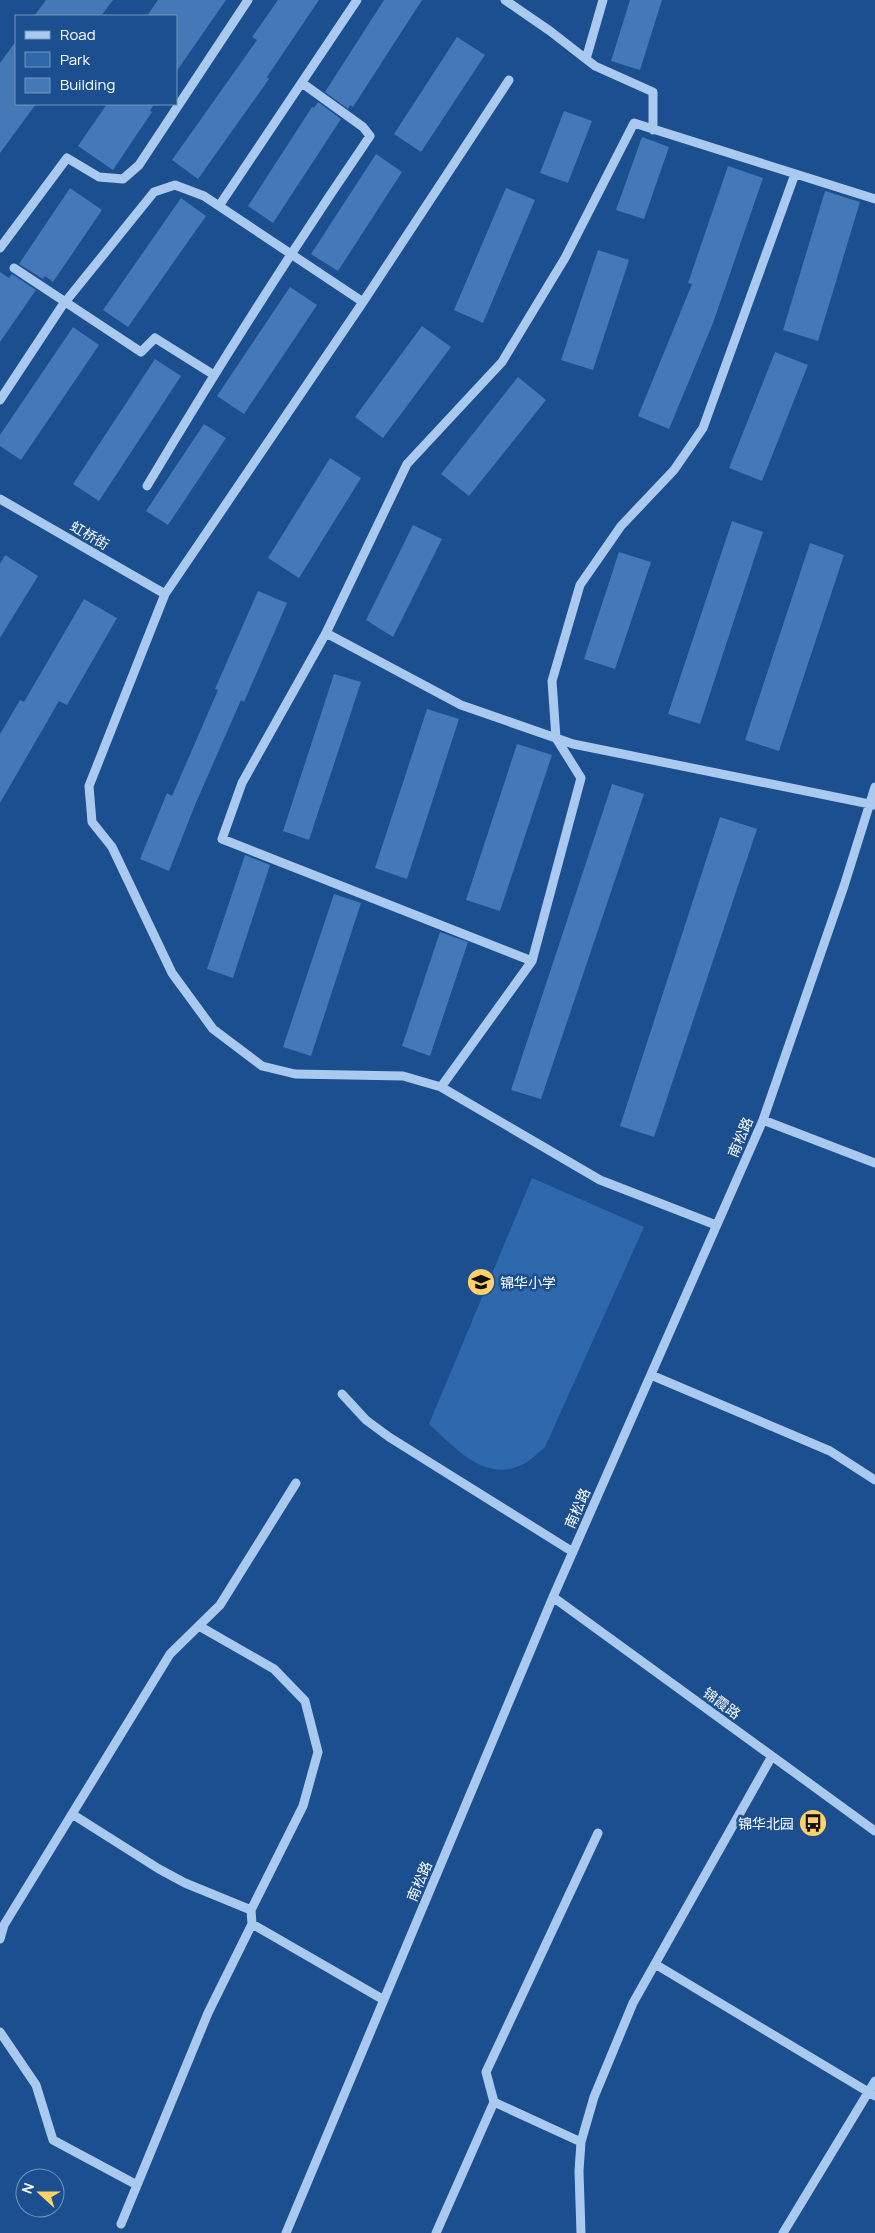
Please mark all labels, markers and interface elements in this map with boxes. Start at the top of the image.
legend [15,15,178,105]
text: Road [60,24,96,45]
text: Park [60,49,90,70]
text: Building [60,74,115,95]
street label: 虹桥街 [67,516,113,554]
street label: 南松路 [723,1114,757,1160]
school or university icon: 锦华小学 [466,1267,496,1297]
place label: 锦华小学 [500,1273,556,1292]
street label: 南松路 [560,1485,594,1531]
street label: 锦霞路 [699,1683,745,1723]
bus stop icon: 锦华北园 [798,1808,828,1838]
place label: 锦华北园 [738,1814,794,1833]
street label: 南松路 [402,1858,436,1904]
north arrow [15,2168,65,2218]
text: N [17,2180,38,2196]

